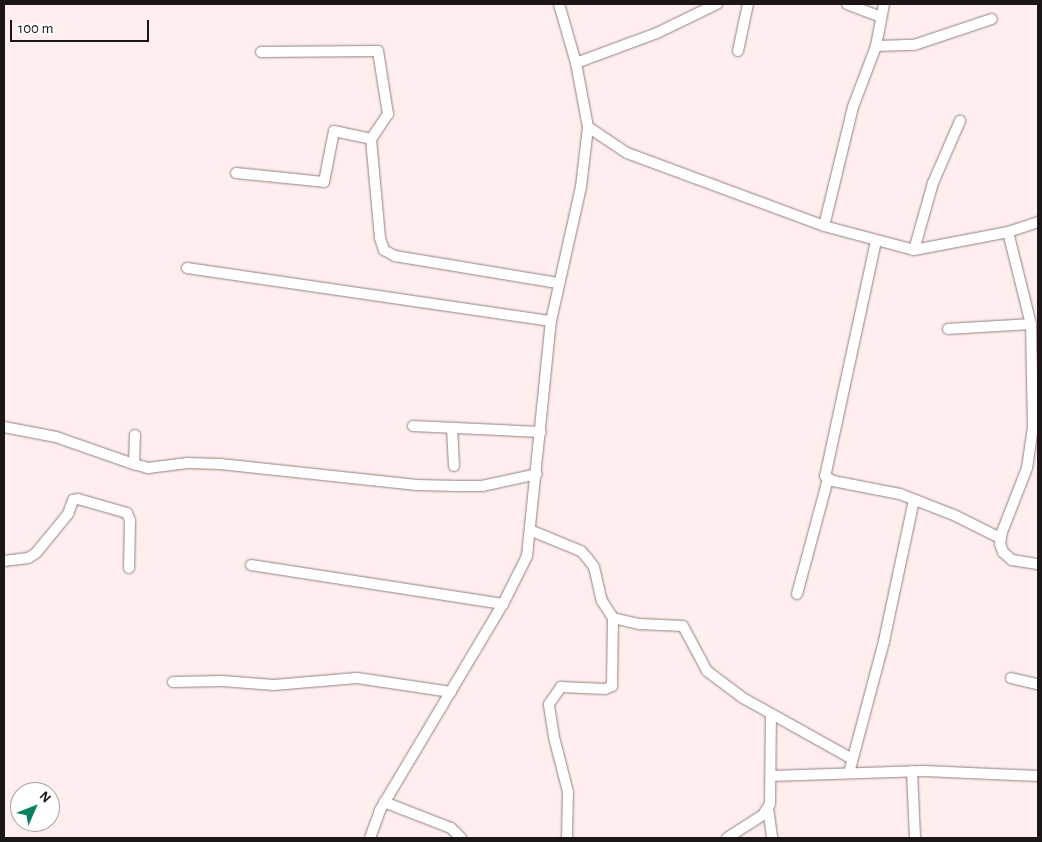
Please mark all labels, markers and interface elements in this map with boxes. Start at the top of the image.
scale bar [12,10,151,42]
text: 100 m [18,21,53,36]
north arrow [10,782,60,832]
text: N [37,789,53,806]

